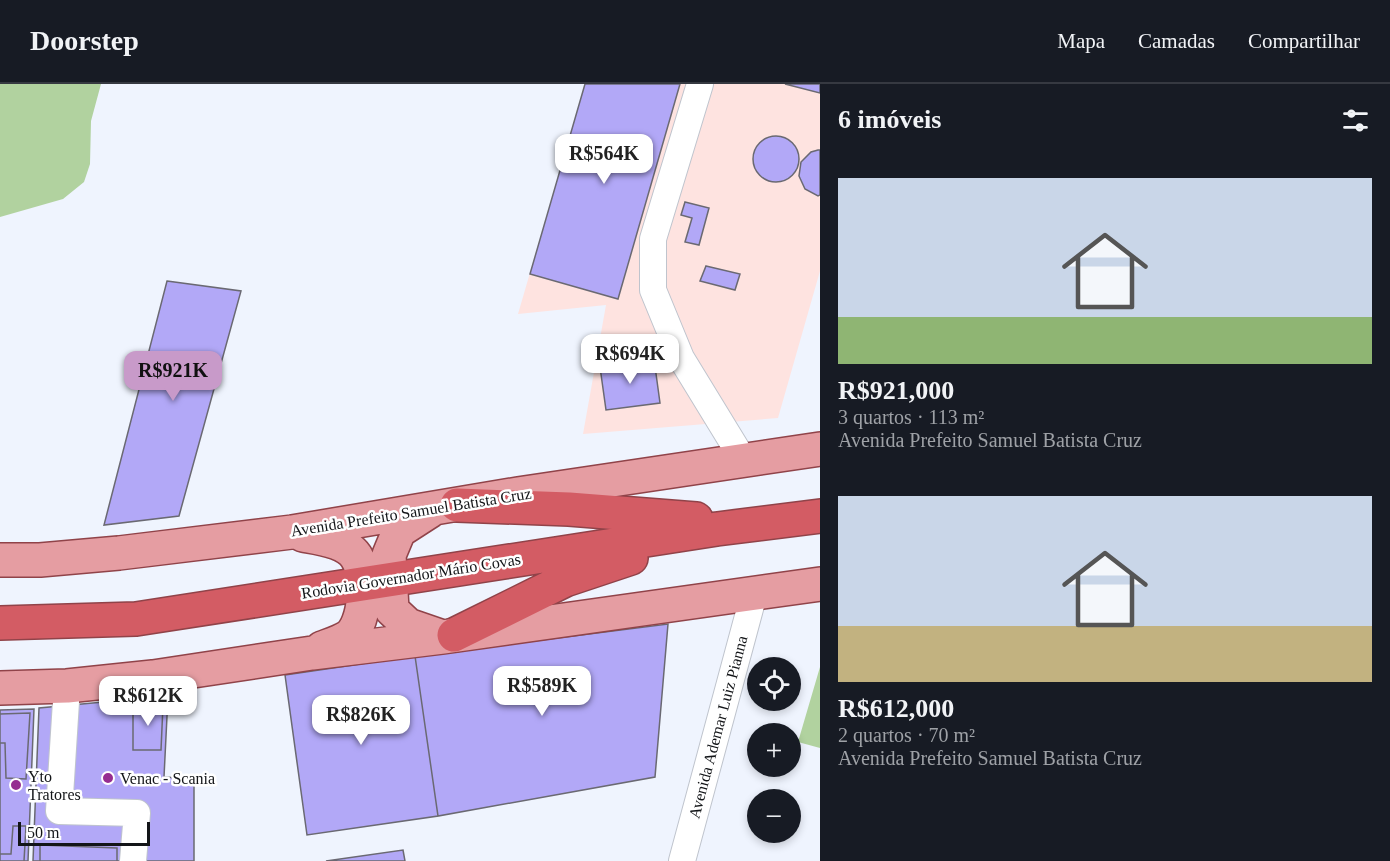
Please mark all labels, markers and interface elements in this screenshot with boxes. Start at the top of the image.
text: Doorstep [30,25,139,56]
text: Mapa [1057,29,1105,53]
text: Camadas [1138,29,1215,53]
text: Compartilhar [1248,29,1360,53]
icon: filters [1339,104,1372,137]
text: 6 imóveis [838,105,941,134]
pin: R$564K [555,134,653,185]
text: R$564K [569,142,639,164]
icon: home [1051,217,1159,325]
pin: R$694K [581,334,679,385]
text: R$694K [595,342,665,364]
pin: R$921K [124,351,222,402]
text: R$921K [138,359,208,381]
text: R$921,000 [838,376,954,405]
text: 3 quartos · 113 m² [838,406,984,428]
text: Avenida Prefeito Samuel Batista Cruz [838,429,1142,451]
street label: Avenida Prefeito Samuel Batista Cruz [290,485,532,539]
icon: home [1051,535,1159,643]
street label: Rodovia Governador Mário Covas [300,550,522,602]
street label: Avenida Ademar Luiz Pianna [685,634,751,820]
map controls [747,657,801,843]
button: locate [747,657,801,711]
pin: R$589K [493,666,591,717]
text: R$589K [507,674,577,696]
pin: R$612K [99,676,197,727]
text: R$612K [113,684,183,706]
text: R$612,000 [838,694,954,723]
pin: R$826K [312,695,410,746]
text: R$826K [326,703,396,725]
button: + [747,723,801,777]
text: 2 quartos · 70 m² [838,724,975,746]
text: Avenida Prefeito Samuel Batista Cruz [838,747,1142,769]
place label: Yto Tratores [28,768,81,803]
place label: Venac - Scania [120,770,215,787]
marker: Venac - Scania [101,771,115,785]
marker: Yto Tratores [9,778,23,792]
button: − [747,789,801,843]
scale bar [18,819,150,846]
text: 50 m [27,824,59,841]

